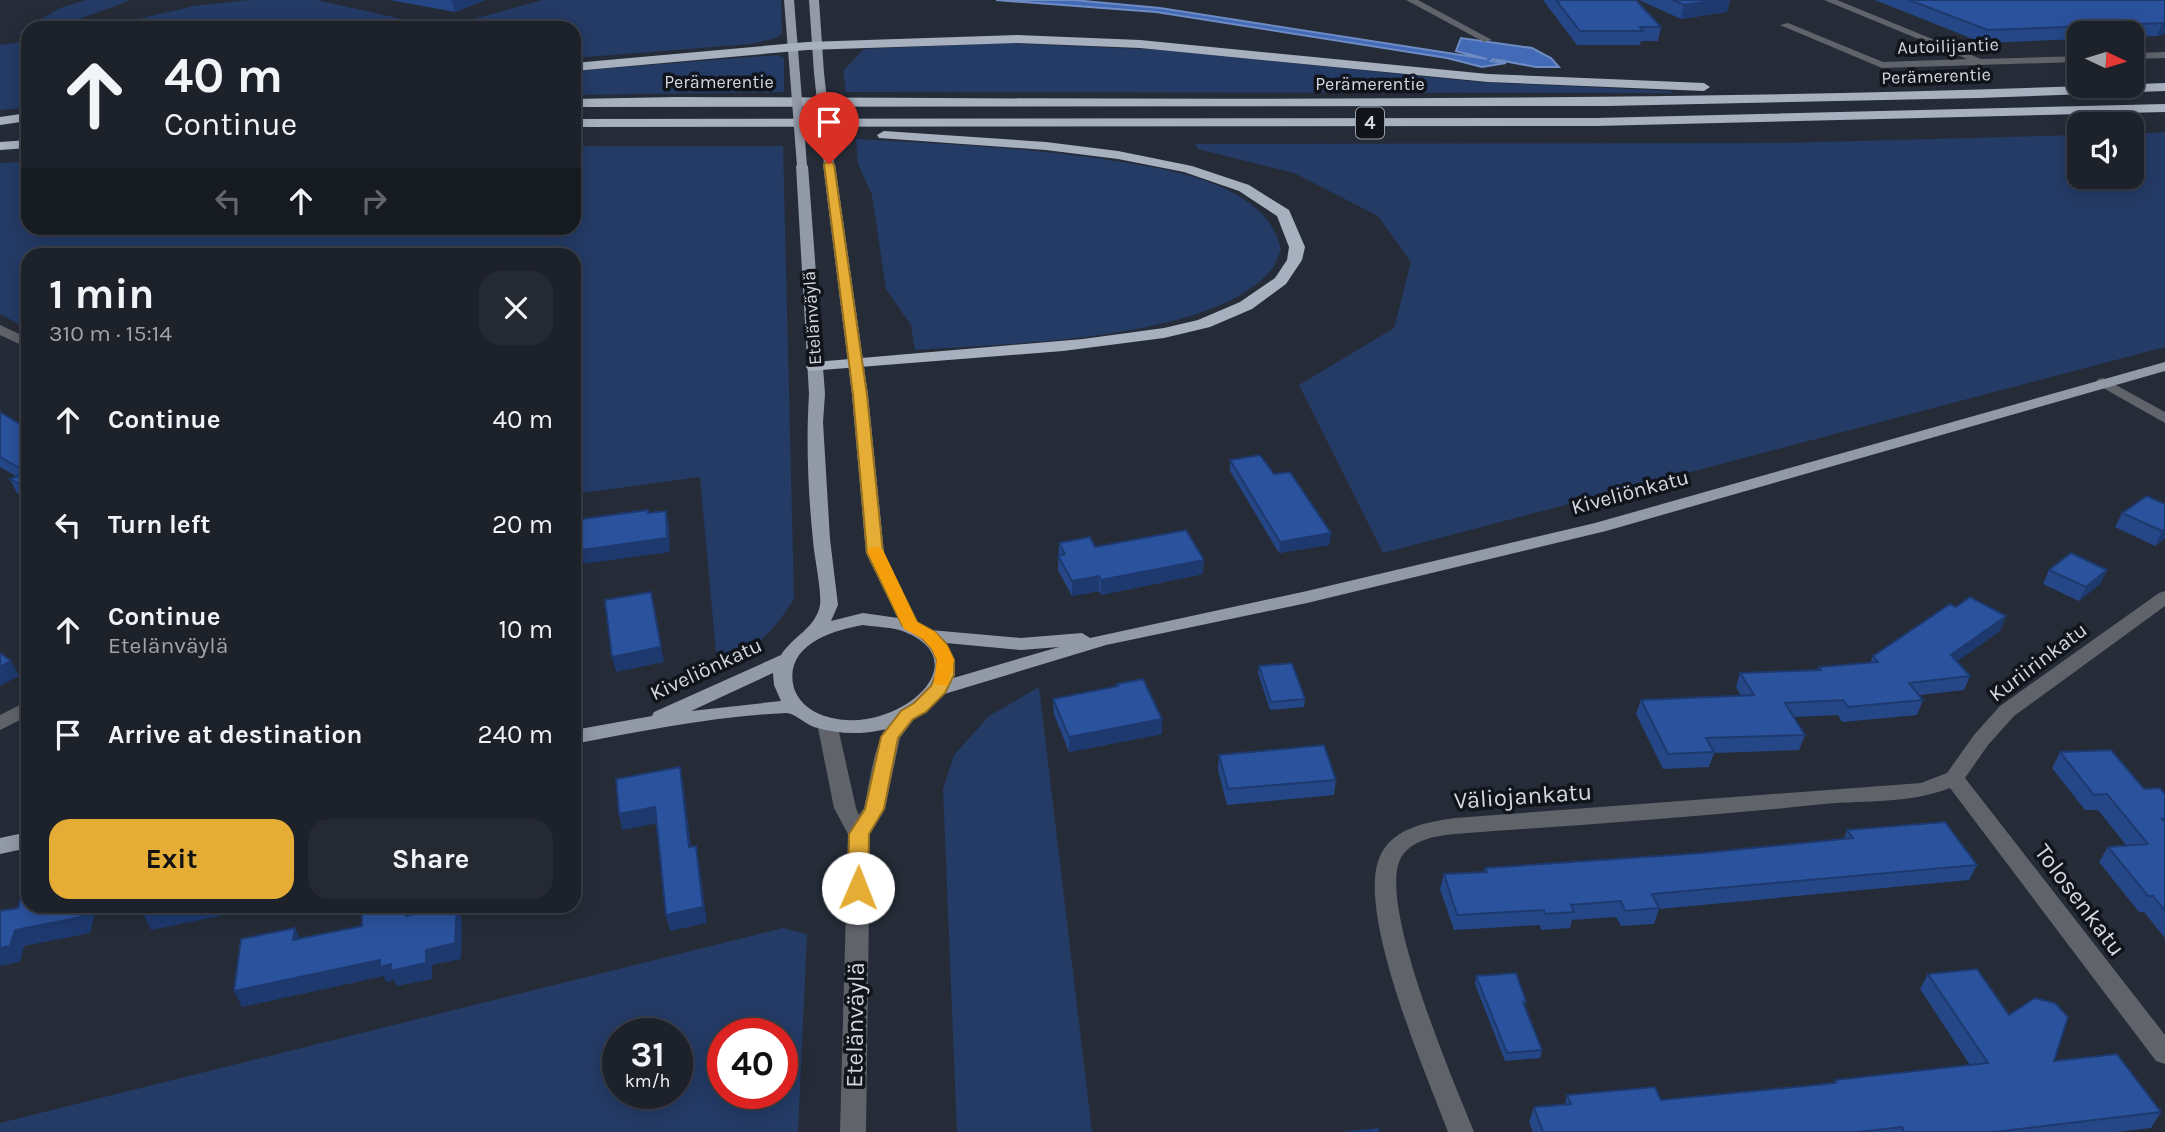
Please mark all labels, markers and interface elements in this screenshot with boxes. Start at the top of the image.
north arrow [2067,21,2144,98]
map controls [2067,21,2144,189]
street label: Autoilijantie [1897,33,1999,59]
text: 40 m [164,47,283,104]
icon: ahead [49,49,140,140]
street label: Perämerentie [1881,63,1991,89]
street label: Perämerentie [664,71,774,93]
street label: Perämerentie [1315,73,1425,95]
pin [799,92,859,164]
icon: arrive [810,103,848,141]
text: Continue [164,106,297,143]
road number: 4 [1356,108,1384,139]
button: sound [2067,112,2144,189]
icon: left [209,182,247,220]
icon: ahead [282,182,320,220]
icon: right [355,182,393,220]
text: 1 min [49,269,154,319]
street label: Etelänväylä [798,270,826,366]
button: close [479,271,553,345]
text: 310 m · 15:14 [49,320,172,347]
icon: ahead [49,401,87,439]
text: Continue [108,404,220,435]
text: 40 m [493,404,553,435]
street label: Kiveliönkatu [1569,465,1691,519]
icon: left [49,506,87,544]
text: Turn left [108,509,210,540]
text: 20 m [492,509,553,540]
text: Continue [108,601,220,632]
icon: ahead [49,611,87,649]
text: 10 m [498,614,553,645]
street label: Kuriirinkatu [1984,617,2092,707]
text: Etelänväylä [108,632,228,659]
street label: Kiveliönkatu [646,633,766,705]
icon: arrive [49,716,87,754]
text: Arrive at destination [108,719,362,750]
text: 240 m [477,719,553,750]
street label: Väliojankatu [1453,777,1593,815]
button: Exit [49,819,294,899]
button: Share [308,819,553,899]
street label: Tolosenkatu [2029,839,2131,961]
position arrow [821,851,895,925]
street label: Etelänväylä [840,962,870,1088]
speed limit sign: 40 [707,1018,798,1109]
text: 31 [630,1034,665,1075]
text: km/h [625,1070,670,1092]

